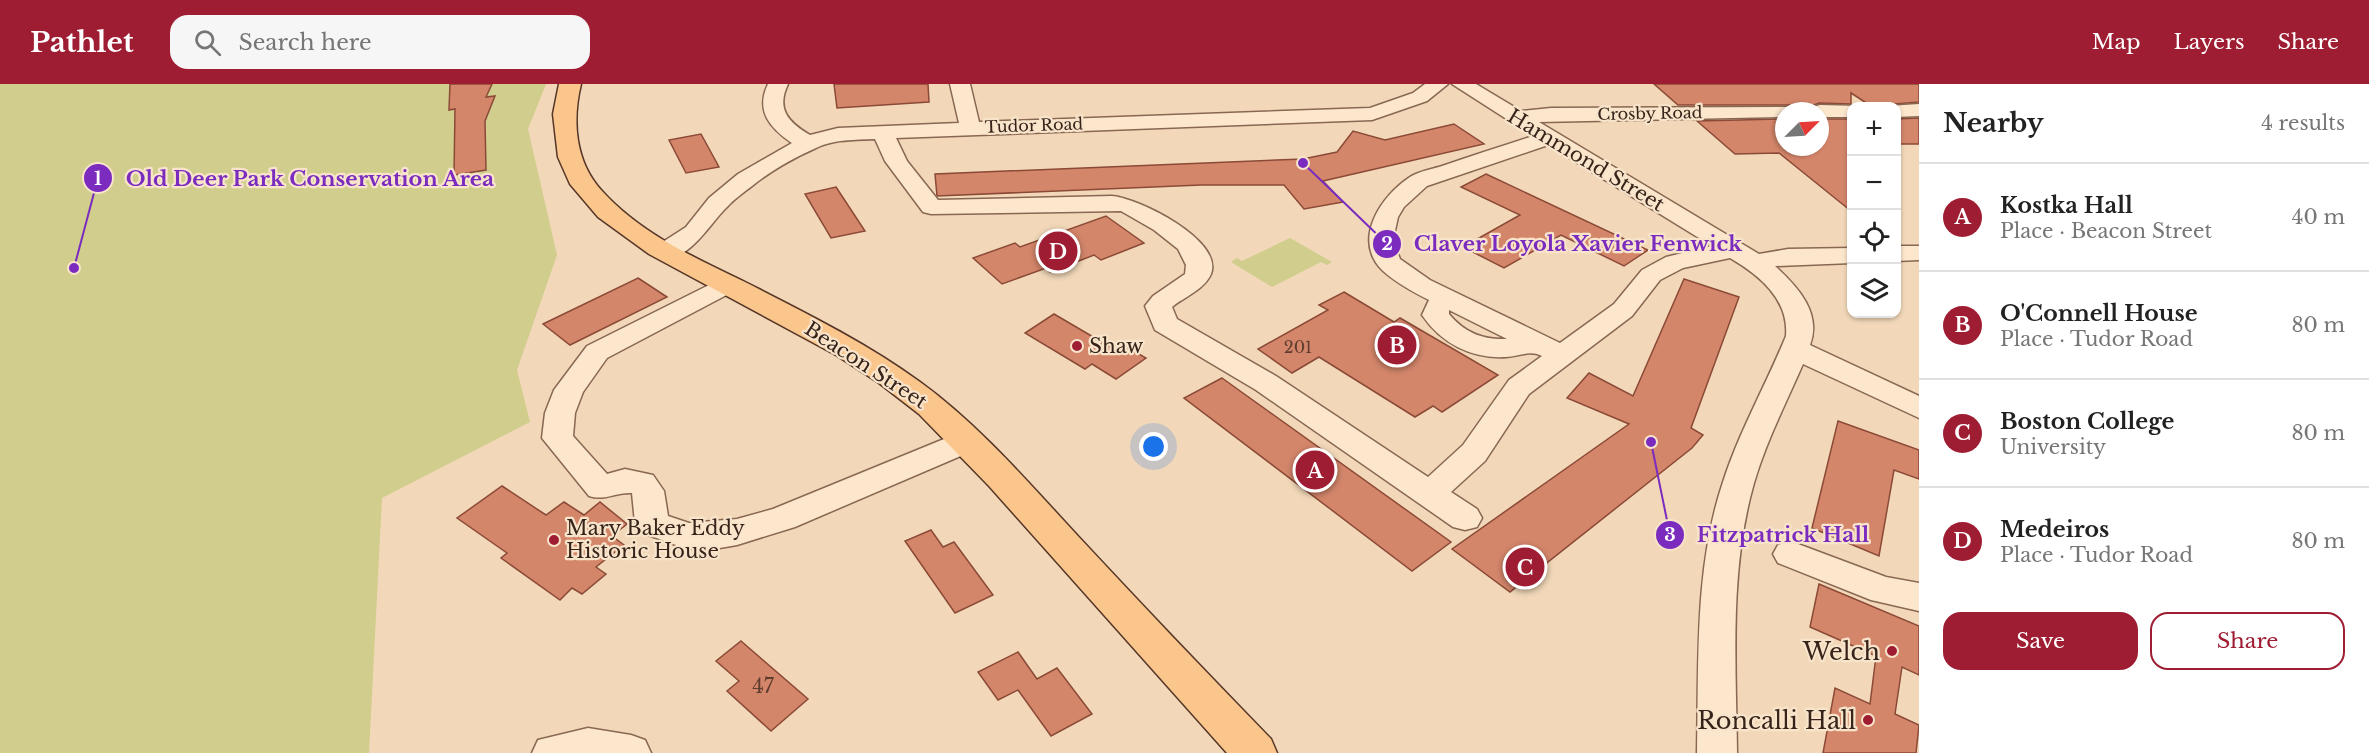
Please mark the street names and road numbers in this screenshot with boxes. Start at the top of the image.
street label: Crosby Road [1597,102,1703,124]
street label: Hammond Street [1503,104,1669,217]
street label: Tudor Road [985,113,1084,137]
street label: Beacon Street [800,316,932,414]

